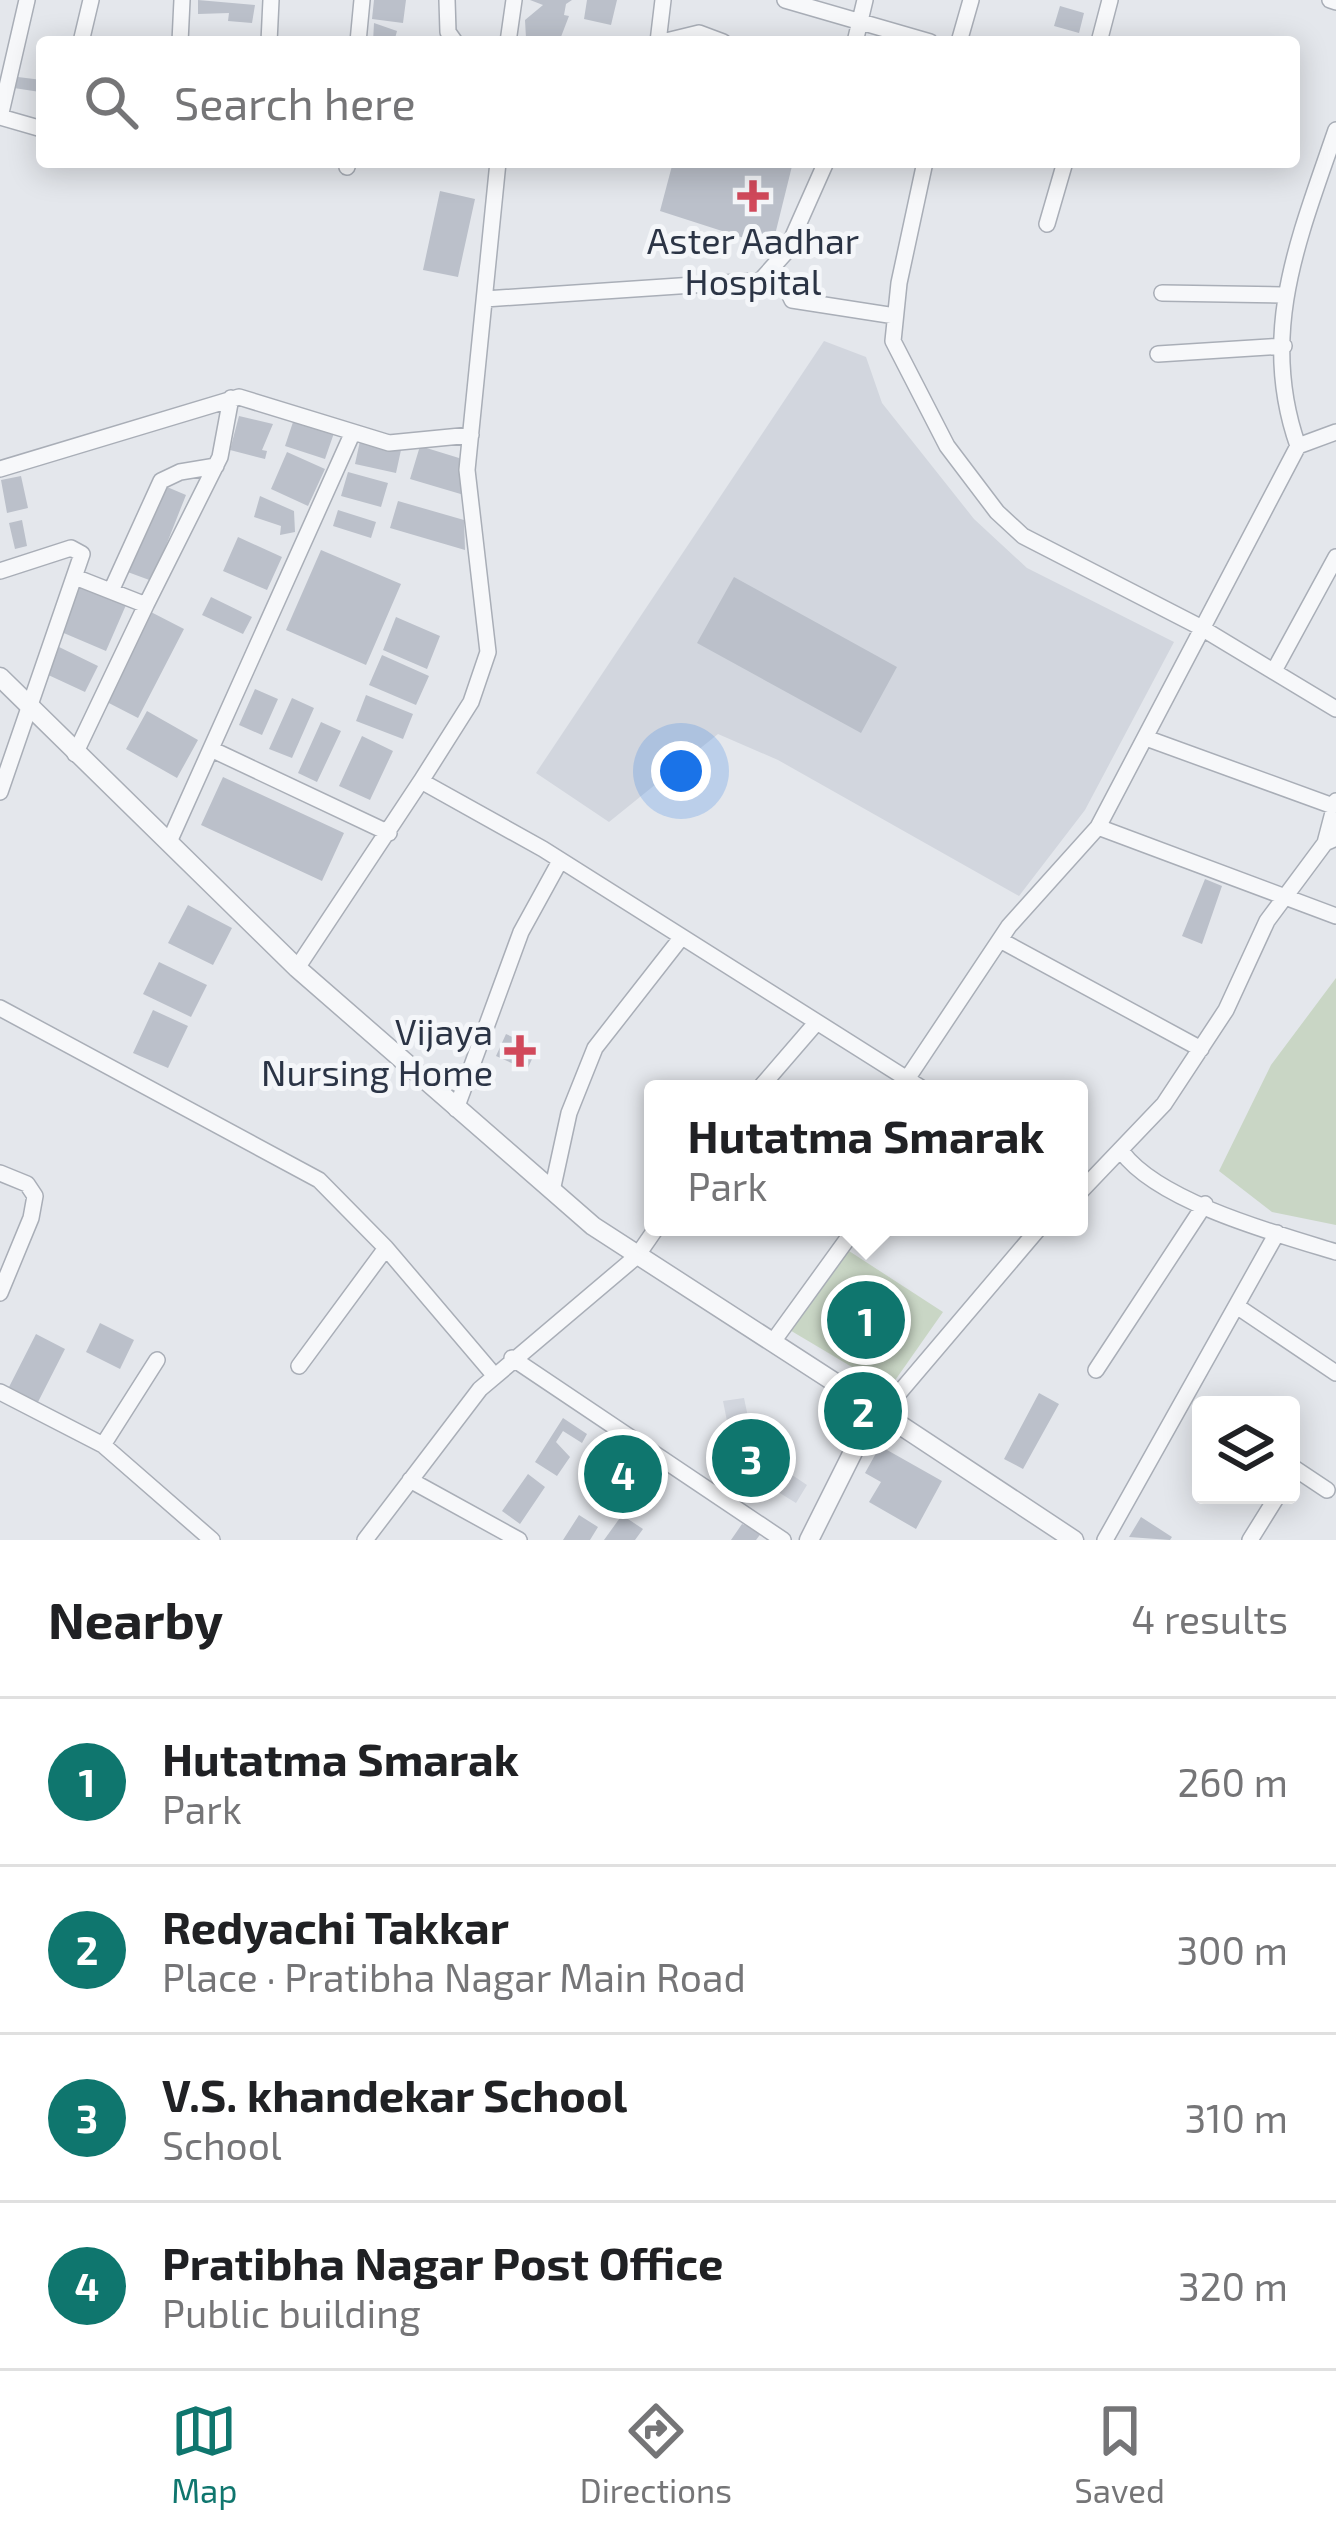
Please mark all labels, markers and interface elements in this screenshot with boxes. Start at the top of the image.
search box [36,36,1300,168]
icon: search [78,69,144,135]
text: Search here [174,75,416,129]
marker: Aster Aadhar Hospital [737,180,769,212]
place label: Aster Aadhar Hospital [647,218,859,302]
your location [651,741,711,801]
place label: Vijaya Nursing Home [261,1009,493,1093]
marker: Vijaya Nursing Home [504,1035,536,1067]
popup [644,1080,1088,1236]
text: Hutatma Smarak [688,1108,1044,1162]
text: Park [688,1162,767,1209]
pin: 1 [827,1275,905,1365]
pin: 2 [824,1366,902,1456]
map controls [1192,1396,1300,1504]
button: layers [1192,1396,1300,1504]
pin: 3 [712,1413,790,1503]
pin: 4 [584,1429,662,1519]
text: Nearby [48,1588,223,1649]
text: 4 results [1131,1595,1288,1642]
text: Hutatma Smarak [162,1731,519,1785]
text: 1 [79,1758,95,1805]
text: 260 m [1177,1758,1288,1805]
text: Park [162,1785,242,1832]
text: Redyachi Takkar [162,1899,509,1953]
text: 2 [76,1926,98,1973]
text: 300 m [1176,1926,1288,1973]
text: Place · Pratibha Nagar Main Road [162,1953,746,2000]
text: V.S. khandekar School [162,2067,627,2121]
text: 3 [76,2094,98,2141]
text: 310 m [1184,2094,1288,2141]
text: School [162,2121,282,2168]
text: Pratibha Nagar Post Office [162,2235,723,2289]
text: 4 [75,2262,99,2309]
text: 320 m [1178,2262,1288,2309]
text: Public building [162,2289,421,2336]
tab: Map [171,2398,237,2510]
tab: Directions [580,2398,732,2510]
tab: Saved [1074,2398,1165,2510]

